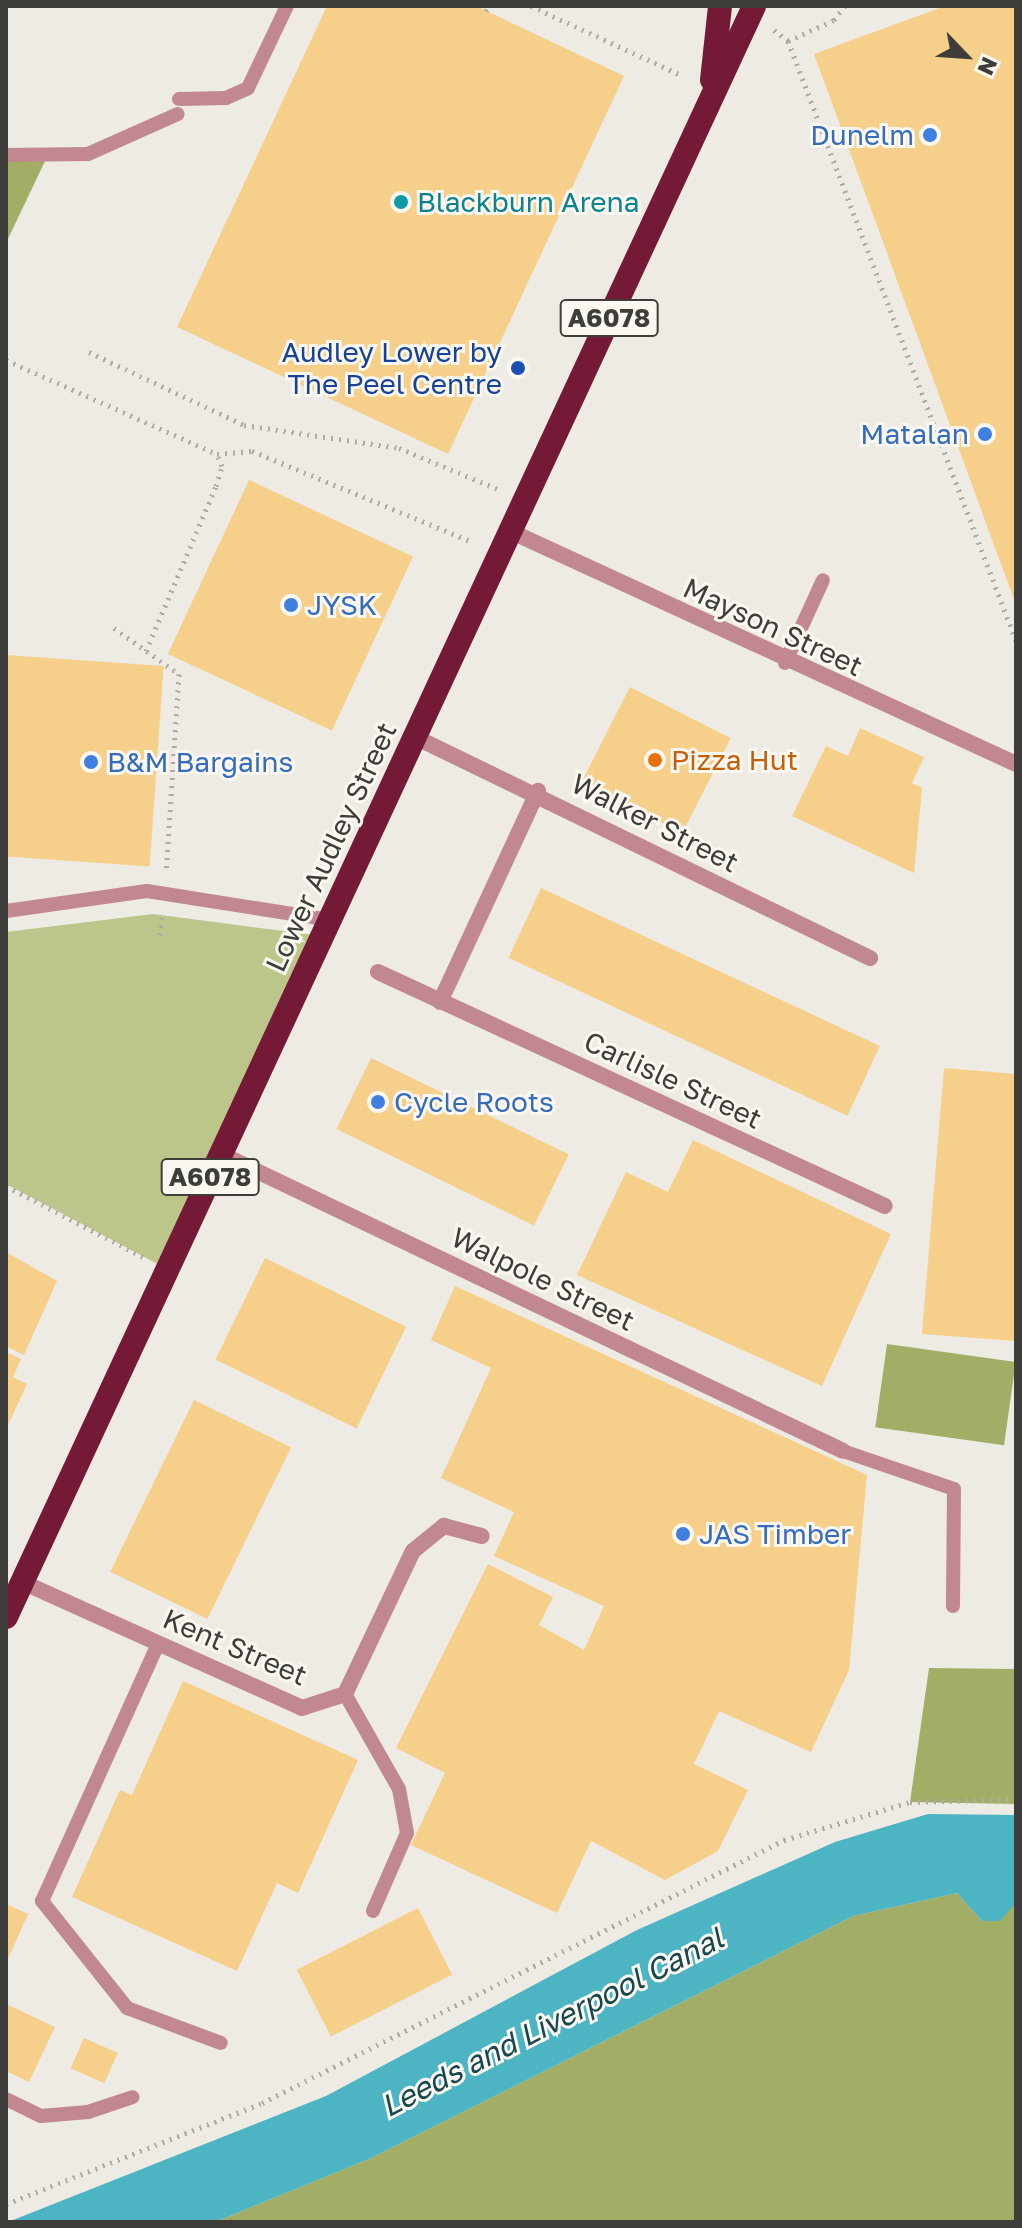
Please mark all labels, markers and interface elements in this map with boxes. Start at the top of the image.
north arrow [926,16,1006,96]
text: N [972,53,1004,80]
place label: Dunelm [810,118,914,152]
marker: Dunelm [921,126,939,144]
place label: Blackburn Arena [417,185,640,219]
marker: Blackburn Arena [392,193,410,211]
road number: A6078 [559,296,659,340]
place label: Audley Lower by The Peel Centre [282,335,502,401]
marker: Audley Lower by The Peel Centre [509,359,527,377]
place label: Matalan [860,417,969,451]
marker: Matalan [976,425,994,443]
street label: Mayson Street [678,571,868,683]
place label: JYSK [307,588,377,622]
marker: JYSK [282,596,300,614]
street label: Lower Audley Street [259,717,403,977]
place label: Pizza Hut [671,743,798,777]
place label: B&M Bargains [107,745,293,779]
marker: Pizza Hut [646,751,664,769]
marker: B&M Bargains [82,753,100,771]
street label: Walker Street [566,767,744,879]
street label: Carlisle Street [579,1024,767,1136]
place label: Cycle Roots [394,1085,554,1119]
marker: Cycle Roots [369,1093,387,1111]
road number: A6078 [160,1155,260,1199]
street label: Walpole Street [446,1220,640,1338]
place label: JAS Timber [699,1517,851,1551]
marker: JAS Timber [674,1525,692,1543]
street label: Kent Street [158,1602,312,1692]
water label: Leeds and Liverpool Canal [375,1920,729,2124]

